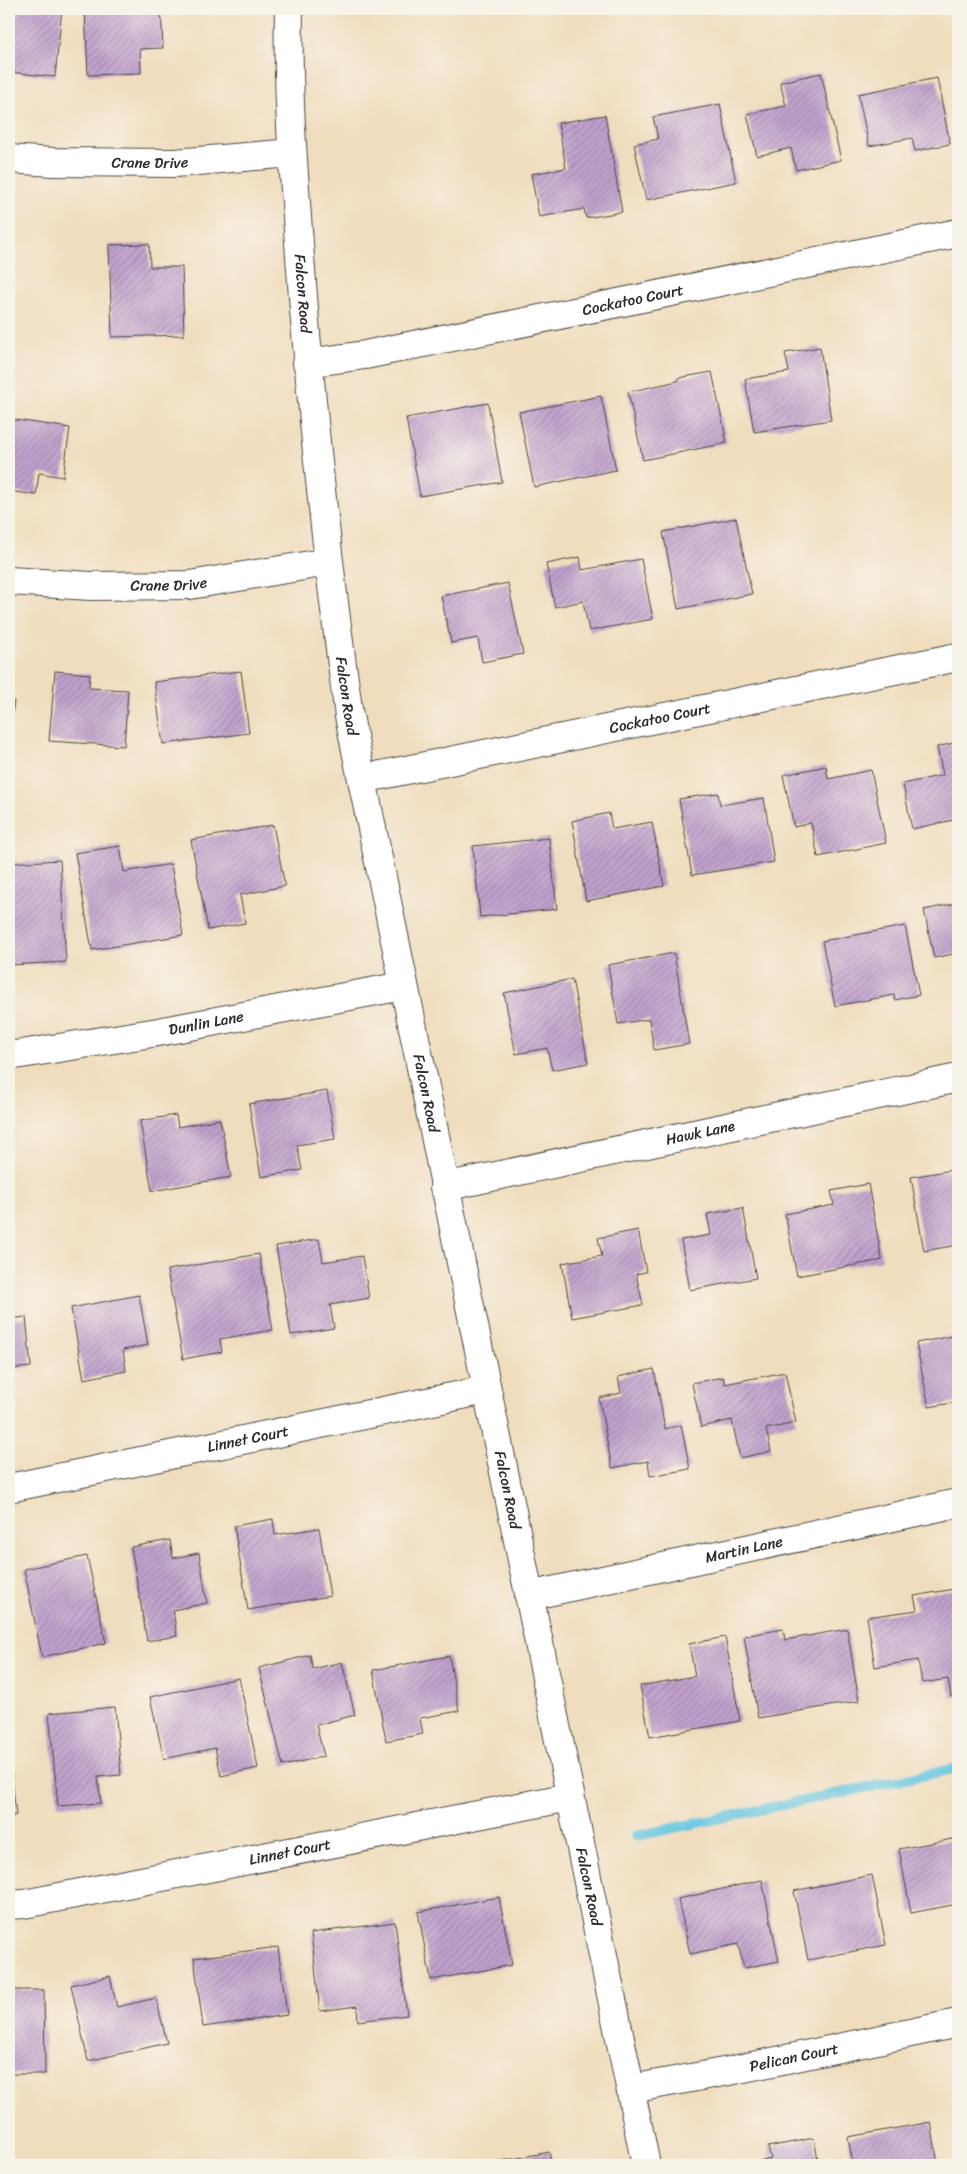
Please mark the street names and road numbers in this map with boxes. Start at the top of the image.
street label: Crane Drive [111,149,190,176]
street label: Falcon Road [287,253,319,335]
street label: Cockatoo Court [580,277,686,323]
street label: Crane Drive [130,569,209,599]
street label: Falcon Road [328,655,366,739]
street label: Cockatoo Court [607,695,713,741]
street label: Dunlin Lane [167,1003,246,1043]
street label: Falcon Road [406,1052,447,1136]
street label: Hawk Lane [663,1113,737,1153]
street label: Linnet Court [205,1418,291,1460]
street label: Falcon Road [487,1448,529,1532]
street label: Martin Lane [703,1528,786,1570]
street label: Linnet Court [247,1831,333,1873]
street label: Falcon Road [568,1845,610,1929]
street label: Pelican Court [747,2035,841,2079]

